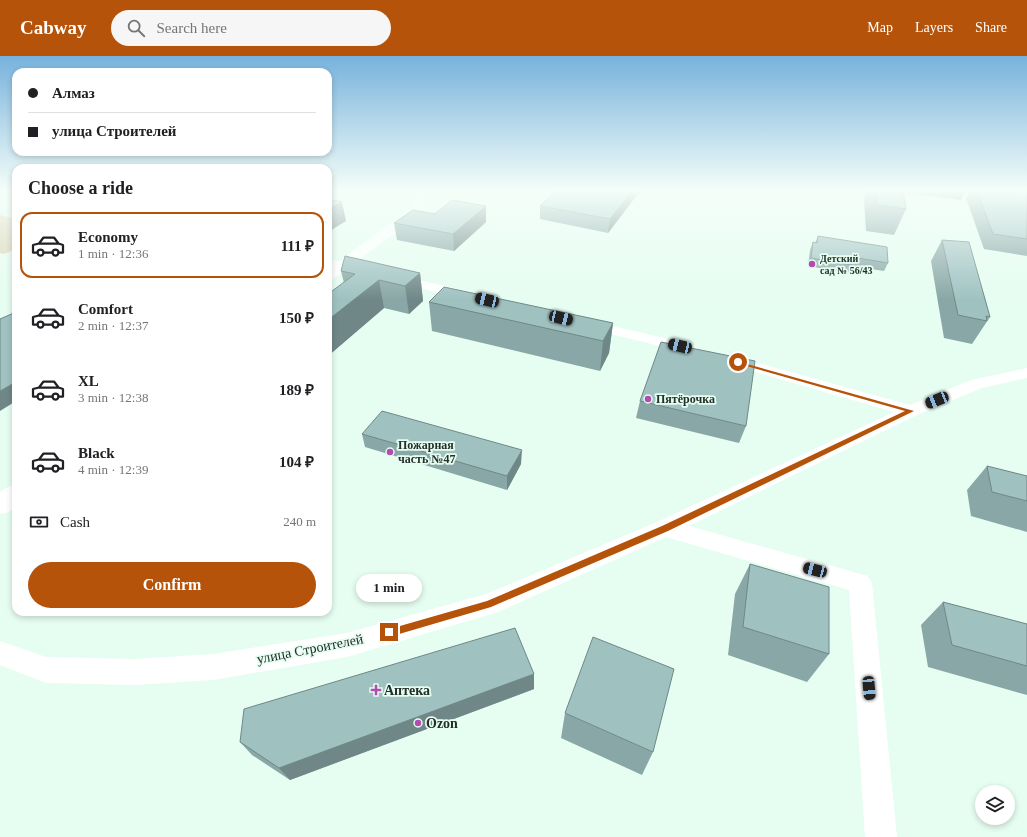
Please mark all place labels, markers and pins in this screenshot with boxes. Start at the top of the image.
place label: Детский сад № 56/43 [820,253,872,276]
marker: Детский сад № 56/43 [807,259,817,269]
place label: Пятёрочка [656,392,715,406]
marker: Пятёрочка [643,394,653,404]
place label: Пожарная часть №47 [398,438,455,466]
marker: Пожарная часть №47 [385,447,395,457]
place label: Аптека [384,683,430,698]
marker: Аптека [371,685,381,695]
place label: Ozon [426,716,458,731]
marker: Ozon [413,718,423,728]

